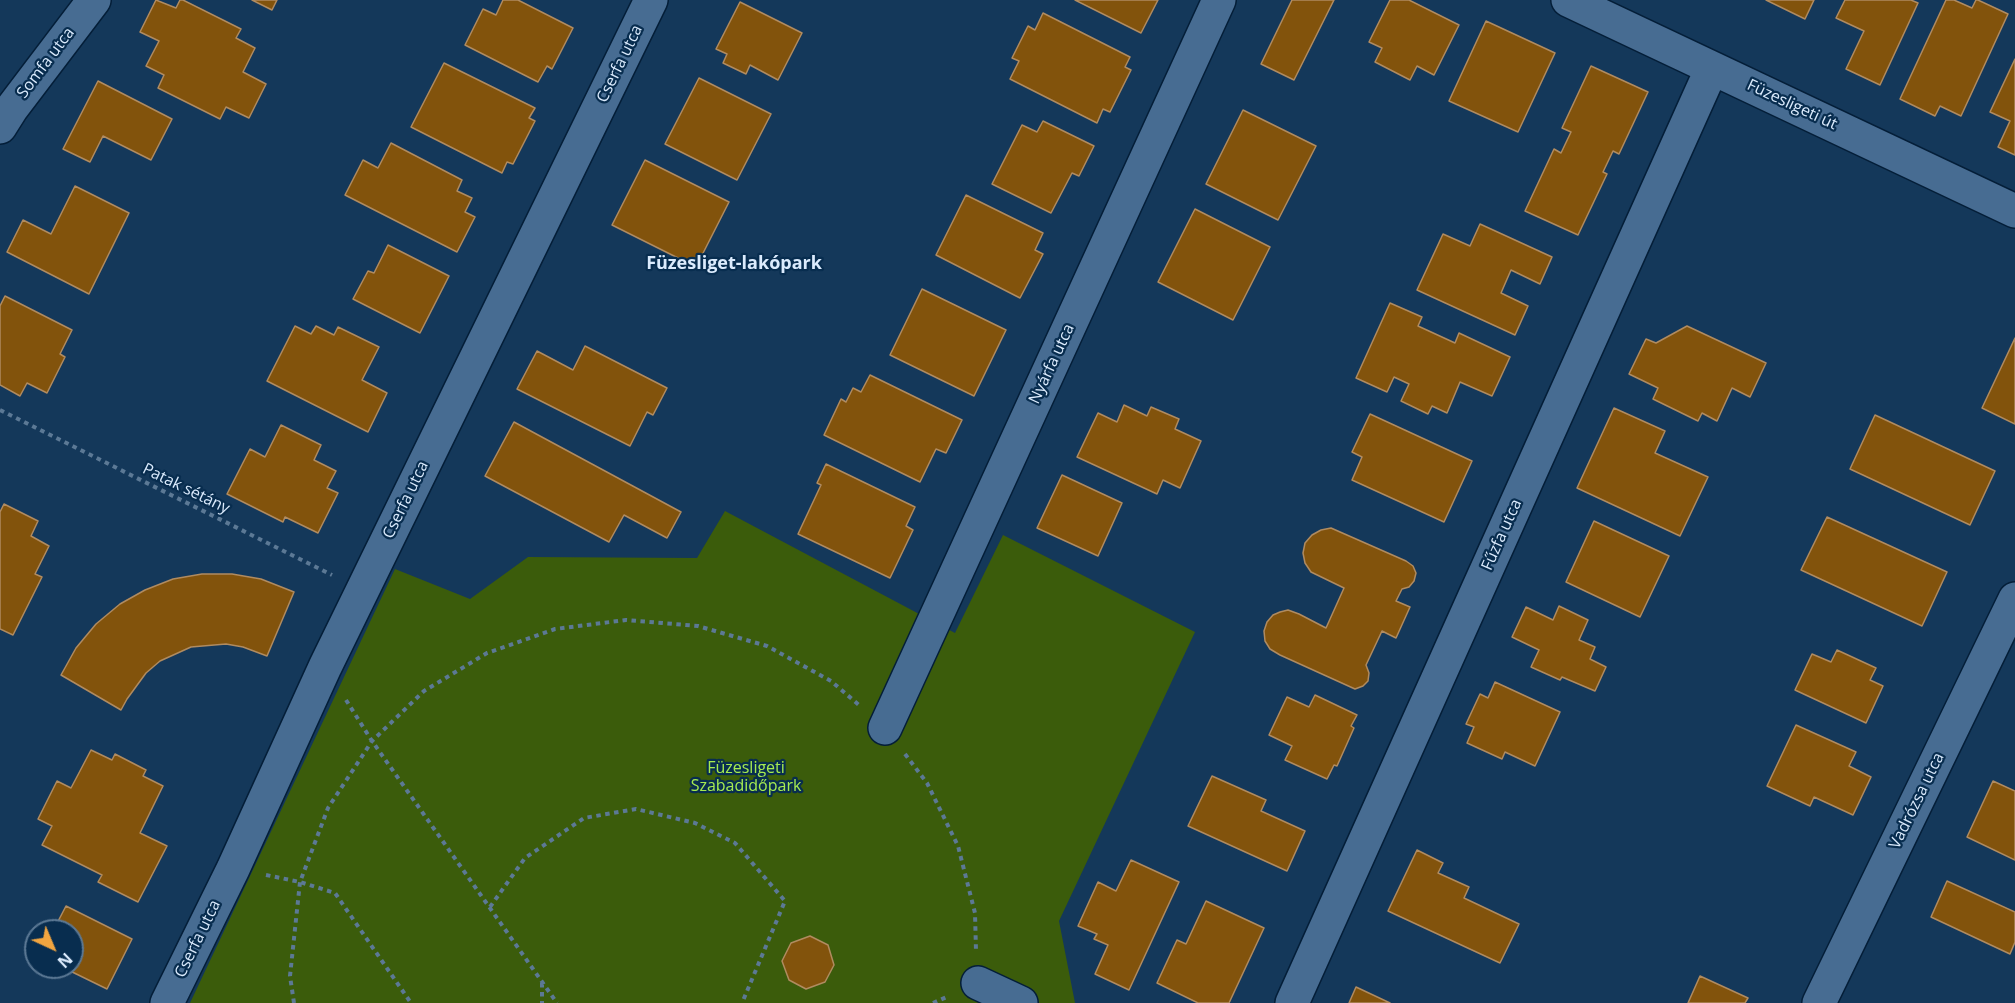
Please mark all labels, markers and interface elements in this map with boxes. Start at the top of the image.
street label: Cserfa utca [593,22,647,106]
street label: Somfa utca [13,24,79,102]
street label: Füzesligeti út [1744,76,1840,134]
district label: Füzesliget-lakópark [646,253,822,275]
street label: Nyárfa utca [1025,321,1079,407]
street label: Cserfa utca [379,458,433,542]
street label: Patak sétány [139,460,233,518]
street label: Fűzfa utca [1478,496,1526,574]
street label: Vadrózsa utca [1885,750,1949,852]
park label: Füzesligeti Szabadidőpark [691,758,801,796]
street label: Cserfa utca [171,897,225,981]
north arrow [24,919,84,979]
text: N [53,948,77,973]

